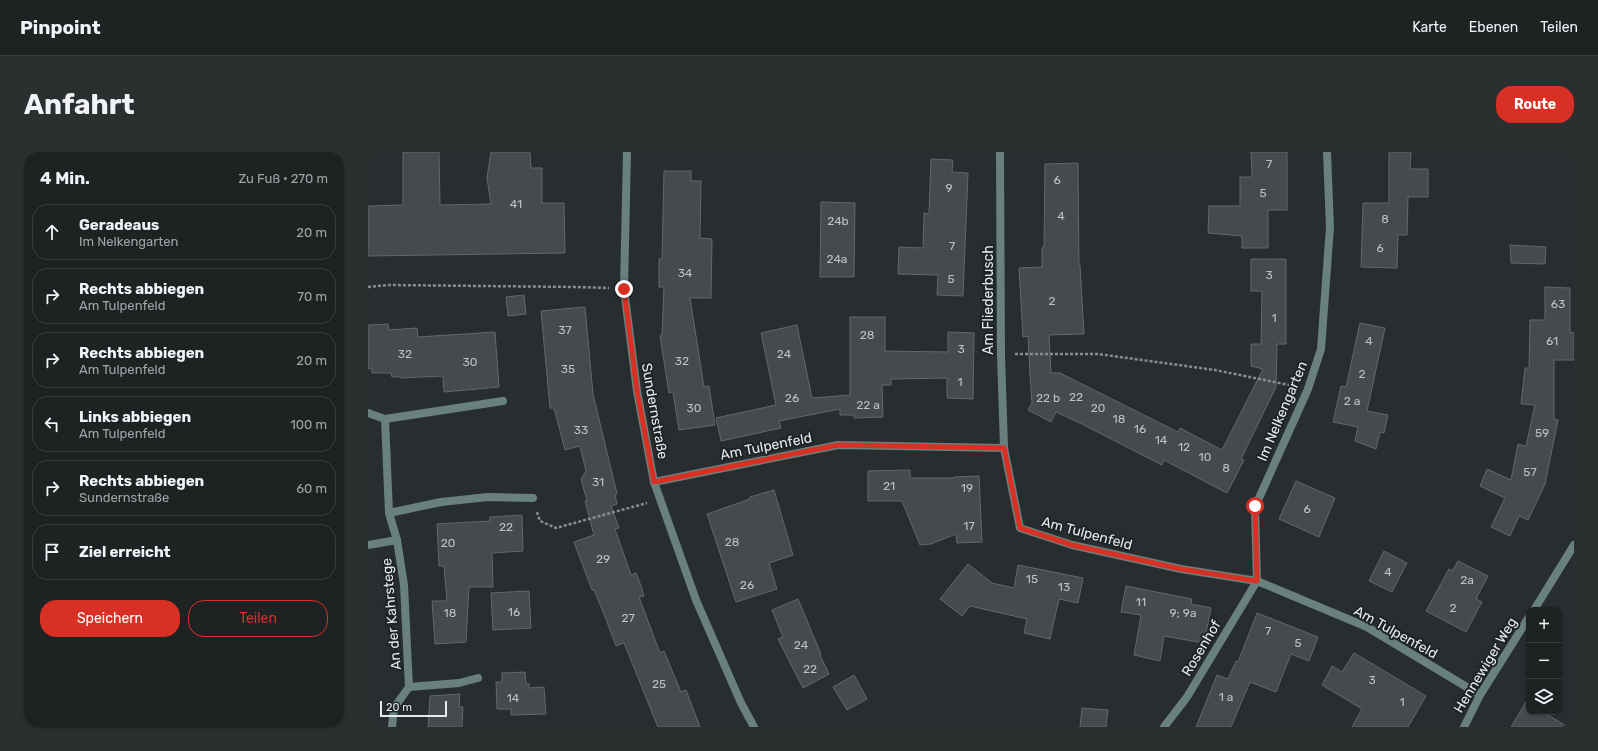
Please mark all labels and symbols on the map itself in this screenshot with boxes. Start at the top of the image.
house number: 7 [1266,157,1272,171]
house number: 6 [1053,173,1061,187]
house number: 9 [945,181,953,195]
house number: 5 [1259,186,1267,200]
house number: 41 [510,197,522,211]
house number: 4 [1057,209,1065,223]
house number: 8 [1381,212,1389,226]
house number: 24b [827,214,849,228]
house number: 7 [949,239,955,253]
house number: 6 [1376,241,1384,255]
street label: Am Fliederbusch [980,245,997,355]
house number: 24a [826,252,848,266]
house number: 34 [678,266,693,280]
house number: 3 [1265,268,1273,282]
house number: 5 [947,272,955,286]
route end [615,280,633,298]
house number: 2 [1048,294,1056,308]
house number: 63 [1551,297,1565,311]
house number: 1 [1271,311,1277,325]
house number: 37 [558,323,572,337]
house number: 28 [860,328,874,342]
house number: 4 [1365,334,1373,348]
house number: 61 [1546,334,1558,348]
house number: 3 [957,342,965,356]
house number: 32 [398,347,412,361]
house number: 24 [777,347,792,361]
house number: 32 [675,354,689,368]
house number: 30 [463,355,477,369]
street label: Im Nelkengarten [1254,359,1311,464]
house number: 35 [561,362,575,376]
street label: Sundernstraße [638,362,671,461]
house number: 2 [1358,367,1366,381]
house number: 1 [957,375,963,389]
house number: 22 [1069,390,1083,404]
house number: 26 [785,391,799,405]
house number: 22 b [1036,391,1060,405]
house number: 2 a [1344,394,1360,408]
house number: 22 a [856,398,880,412]
house number: 30 [687,401,701,415]
house number: 20 [1091,401,1105,415]
house number: 18 [1113,412,1125,426]
house number: 16 [1134,422,1146,436]
house number: 33 [574,423,588,437]
house number: 59 [1535,426,1549,440]
street label: Am Tulpenfeld [719,429,813,464]
house number: 14 [1155,433,1168,447]
house number: 12 [1178,440,1190,454]
house number: 10 [1199,450,1211,464]
house number: 8 [1222,461,1230,475]
house number: 57 [1523,465,1537,479]
house number: 31 [592,475,604,489]
house number: 21 [883,479,895,493]
house number: 19 [961,481,973,495]
route start [1246,497,1264,515]
house number: 6 [1303,502,1311,516]
street label: Am Tulpenfeld [1040,513,1134,554]
house number: 17 [963,519,975,533]
house number: 22 [499,520,513,534]
house number: 28 [725,535,739,549]
house number: 20 [441,536,455,550]
house number: 29 [596,552,610,566]
street label: An der Kahrstege [378,557,405,671]
house number: 4 [1384,565,1392,579]
house number: 15 [1026,572,1038,586]
house number: 2a [1460,573,1474,587]
house number: 26 [740,578,754,592]
house number: 13 [1058,580,1070,594]
house number: 11 [1136,595,1146,609]
house number: 2 [1449,601,1457,615]
street label: Am Tulpenfeld [1351,602,1441,662]
house number: 16 [508,605,520,619]
house number: 18 [444,606,456,620]
house number: 9; 9a [1169,606,1197,620]
house number: 27 [621,611,635,625]
street label: Hennewiger Weg [1450,614,1521,716]
street label: Rosenhof [1178,617,1225,679]
house number: 7 [1265,624,1271,638]
house number: 5 [1294,636,1302,650]
house number: 24 [794,638,809,652]
house number: 22 [803,662,817,676]
house number: 3 [1368,673,1376,687]
house number: 25 [652,677,666,691]
house number: 1 a [1219,690,1233,704]
house number: 14 [507,691,520,705]
house number: 1 [1399,695,1405,709]
scale bar [380,699,447,718]

